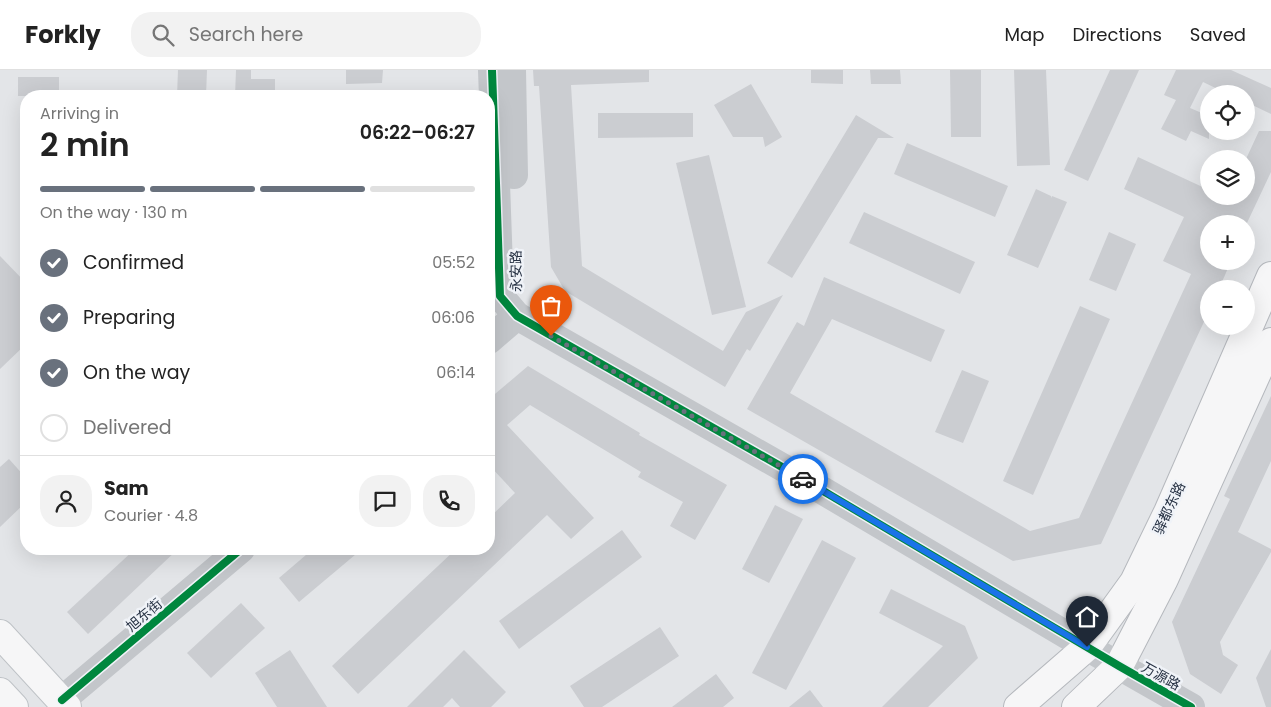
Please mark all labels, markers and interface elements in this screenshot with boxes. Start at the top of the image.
search box [131,12,481,57]
text: Forkly [25,18,101,51]
icon: search [149,21,177,49]
text: Search here [189,21,303,48]
text: Map [1005,22,1044,47]
text: Directions [1072,22,1162,47]
text: Saved [1190,22,1246,47]
map controls [1200,85,1255,335]
button: locate [1200,85,1255,140]
text: Arriving in [40,102,119,125]
text: 06:22–06:27 [360,119,475,146]
text: 2 min [40,122,130,167]
button: layers [1200,150,1255,205]
text: On the way · 130 m [40,201,188,224]
button: + [1200,215,1255,270]
icon: check [40,249,68,277]
text: Confirmed [83,249,184,276]
street label: 永安路 [506,250,526,292]
text: 05:52 [432,251,475,274]
button: − [1200,280,1255,335]
pin [530,285,572,336]
icon: bag [537,292,565,320]
icon: check [40,304,68,332]
text: Preparing [83,304,175,331]
text: 06:06 [431,306,475,329]
icon: check [40,359,68,387]
text: On the way [83,359,190,386]
text: 06:14 [436,361,475,384]
text: Delivered [83,414,172,441]
courier [778,454,828,504]
icon: car [789,465,817,493]
button: person [40,475,92,527]
text: Sam [104,475,149,502]
button: chat [359,475,411,527]
button: phone [423,475,475,527]
street label: 驿都东路 [1148,478,1190,538]
text: Courier · 4.8 [104,504,198,527]
street label: 旭东街 [121,594,167,636]
pin [1066,596,1108,647]
icon: home [1073,603,1101,631]
street label: 万源路 [1138,657,1184,695]

